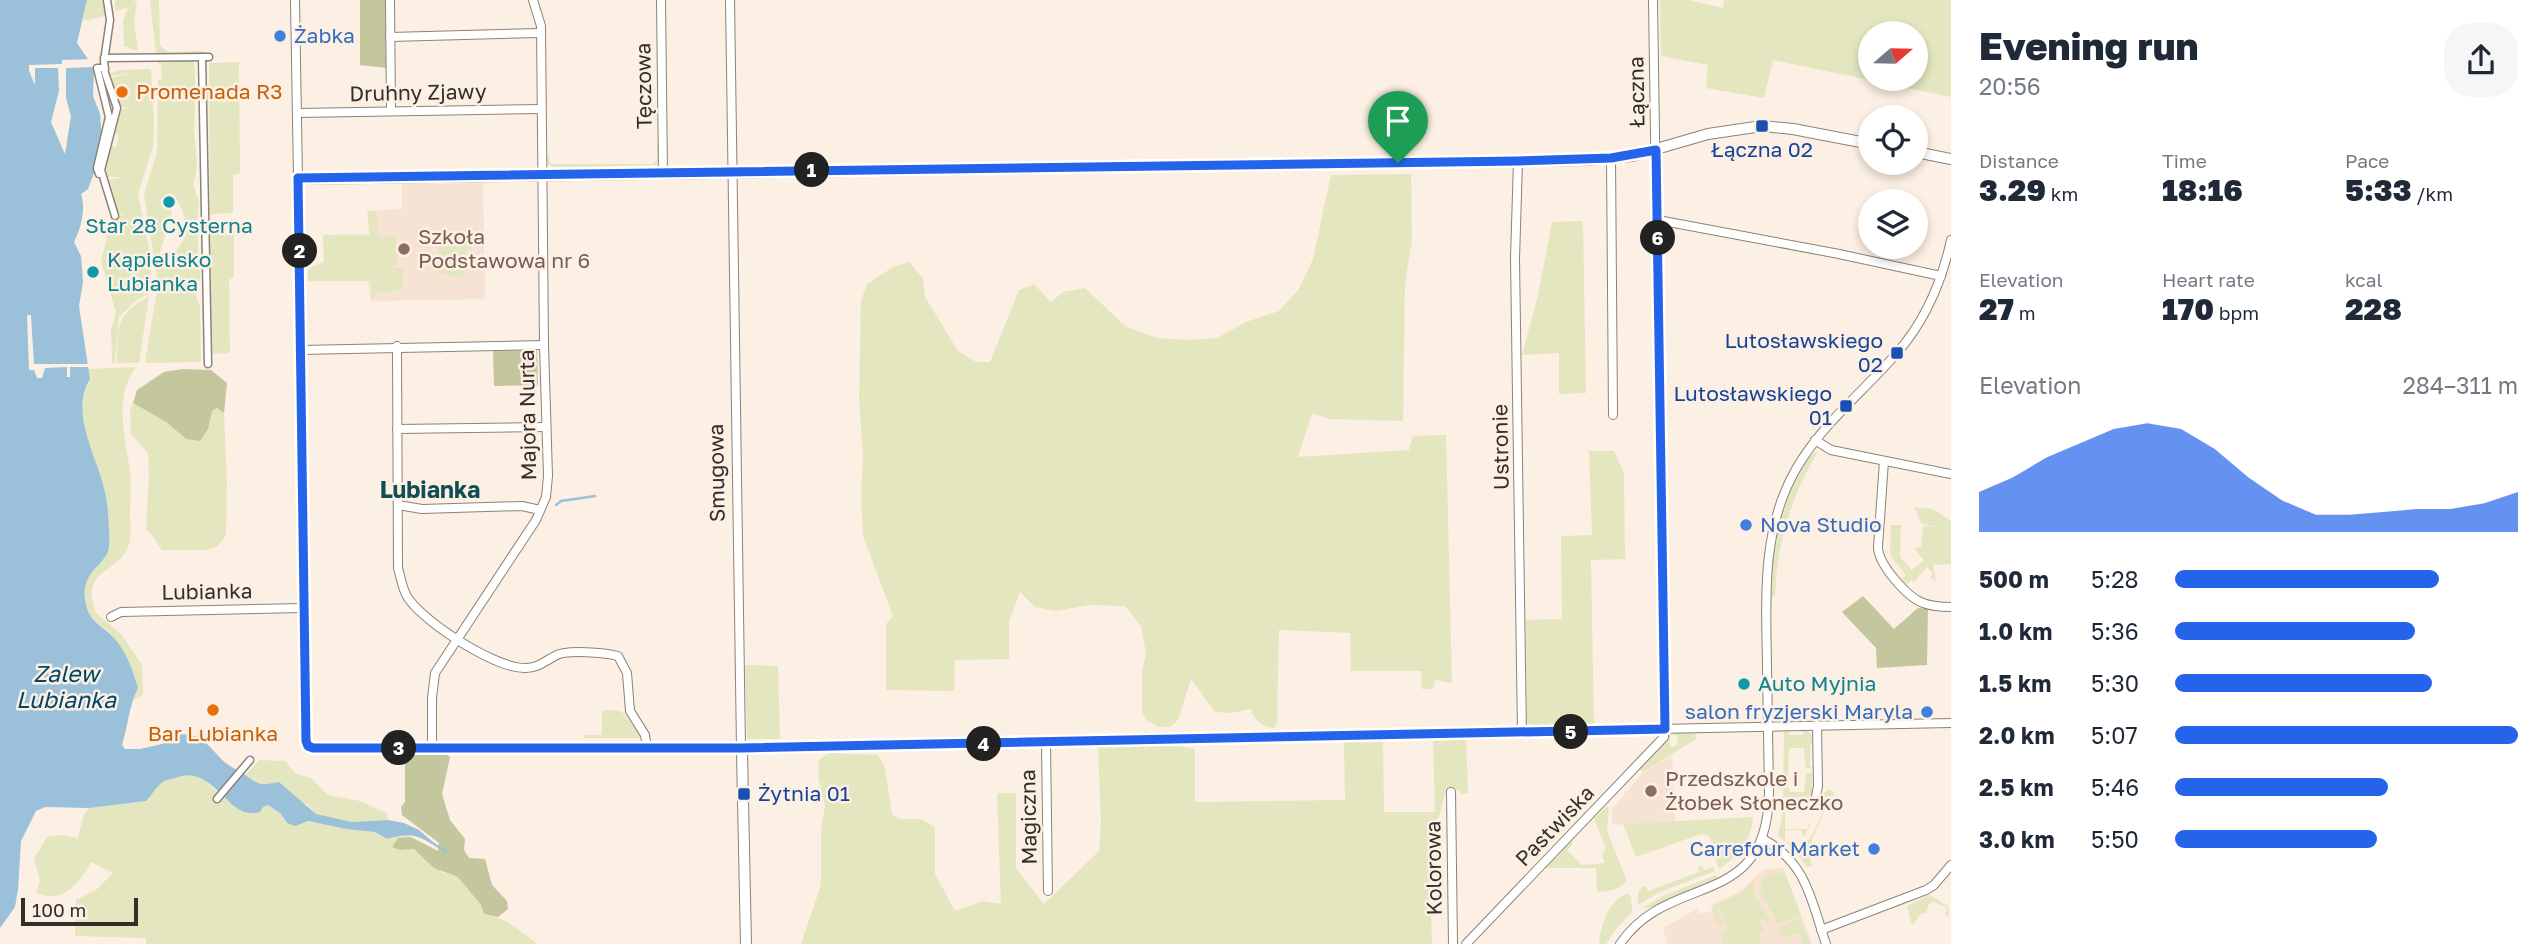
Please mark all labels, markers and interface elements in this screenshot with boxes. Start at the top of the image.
north arrow [1858,21,1928,91]
map controls [1858,21,1928,259]
place label: Żabka [294,22,355,48]
text: Evening run [1979,23,2198,68]
button: share [2444,23,2518,97]
marker: Żabka [272,28,288,44]
street label: Tęczowa [629,43,657,129]
street label: Łączna [1622,56,1650,128]
text: 20:56 [1979,72,2041,100]
place label: Promenada R3 [136,78,282,104]
street label: Druhny Zjawy [349,78,487,106]
marker: Promenada R3 [114,84,130,100]
pin [1368,91,1428,163]
icon: arrive [1379,102,1417,140]
button: locate [1858,105,1928,175]
marker: Łączna 02 [1754,118,1770,134]
place label: Łączna 02 [1711,136,1813,162]
text: Distance [1979,149,2059,172]
text: Time [2162,149,2207,172]
text: Pace [2345,149,2389,172]
pin: 1 [794,152,830,188]
text: 1 [807,158,816,181]
text: 3.29 [1979,172,2046,208]
text: 18:16 [2162,172,2243,208]
text: 5:33 [2345,172,2412,208]
text: km [2046,182,2078,205]
text: /km [2412,182,2453,205]
button: layers [1858,189,1928,259]
marker: Star 28 Cysterna [161,194,177,210]
place label: Star 28 Cysterna [85,212,253,238]
pin: 6 [1640,220,1676,256]
place label: Szkoła Podstawowa nr 6 [418,223,590,273]
text: 6 [1651,226,1664,249]
pin: 2 [282,233,318,268]
text: 2 [294,239,305,262]
marker: Szkoła Podstawowa nr 6 [396,241,412,257]
place label: Kąpielisko Lubianka [107,246,211,296]
marker: Kąpielisko Lubianka [85,264,101,280]
text: Elevation [1979,268,2064,291]
text: Heart rate [2162,268,2255,291]
text: kcal [2345,268,2383,291]
text: 27 [1979,291,2014,327]
text: 170 [2162,291,2214,327]
text: 228 [2345,291,2402,327]
text: m [2014,301,2036,324]
text: bpm [2214,301,2259,324]
place label: Lutosławskiego 02 [1724,327,1883,377]
marker: Lutosławskiego 02 [1889,345,1905,361]
street label: Majora Nurta [513,349,541,481]
text: Elevation [1979,371,2081,399]
text: 284–311 m [2403,371,2518,399]
place label: Lutosławskiego 01 [1673,380,1832,430]
marker: Lutosławskiego 01 [1838,398,1854,414]
street label: Ustronie [1486,404,1514,490]
street label: Smugowa [702,424,730,522]
district label: Lubianka [380,475,480,503]
place label: Nova Studio [1760,511,1882,537]
marker: Nova Studio [1738,517,1754,533]
text: 500 m [1979,565,2049,593]
text: 5:28 [2091,565,2139,593]
street label: Lubianka [161,577,253,605]
text: 1.0 km [1979,617,2052,645]
text: 5:36 [2091,617,2139,645]
water label: Zalew Lubianka [16,659,117,713]
text: 1.5 km [1979,669,2051,697]
text: 5:30 [2091,669,2139,697]
place label: Auto Myjnia [1758,670,1876,696]
marker: Auto Myjnia [1736,676,1752,692]
place label: salon fryzjerski Maryla [1685,698,1913,724]
marker: Bar Lubianka [205,702,221,718]
marker: salon fryzjerski Maryla [1919,704,1935,720]
pin: 5 [1554,714,1588,750]
place label: Bar Lubianka [148,720,278,746]
text: 5 [1565,720,1576,743]
text: 2.0 km [1979,721,2055,749]
text: 5:07 [2091,721,2138,749]
pin: 4 [967,726,1002,762]
pin: 3 [382,730,416,766]
text: 4 [978,732,989,755]
text: 3 [393,736,404,759]
place label: Przedszkole i Żłobek Słoneczko [1665,765,1843,815]
street label: Magiczna [1014,769,1042,865]
text: 2.5 km [1979,773,2054,801]
text: 5:46 [2091,773,2139,801]
street label: Pastwiska [1509,779,1599,871]
place label: Żytnia 01 [758,780,850,806]
marker: Przedszkole i Żłobek Słoneczko [1643,783,1659,799]
marker: Żytnia 01 [736,786,752,802]
street label: Kolorowa [1419,820,1447,916]
text: 3.0 km [1979,825,2055,853]
text: 5:50 [2091,825,2139,853]
place label: Carrefour Market [1689,835,1860,861]
marker: Carrefour Market [1866,841,1882,857]
scale bar [21,895,138,927]
text: 100 m [32,898,86,921]

